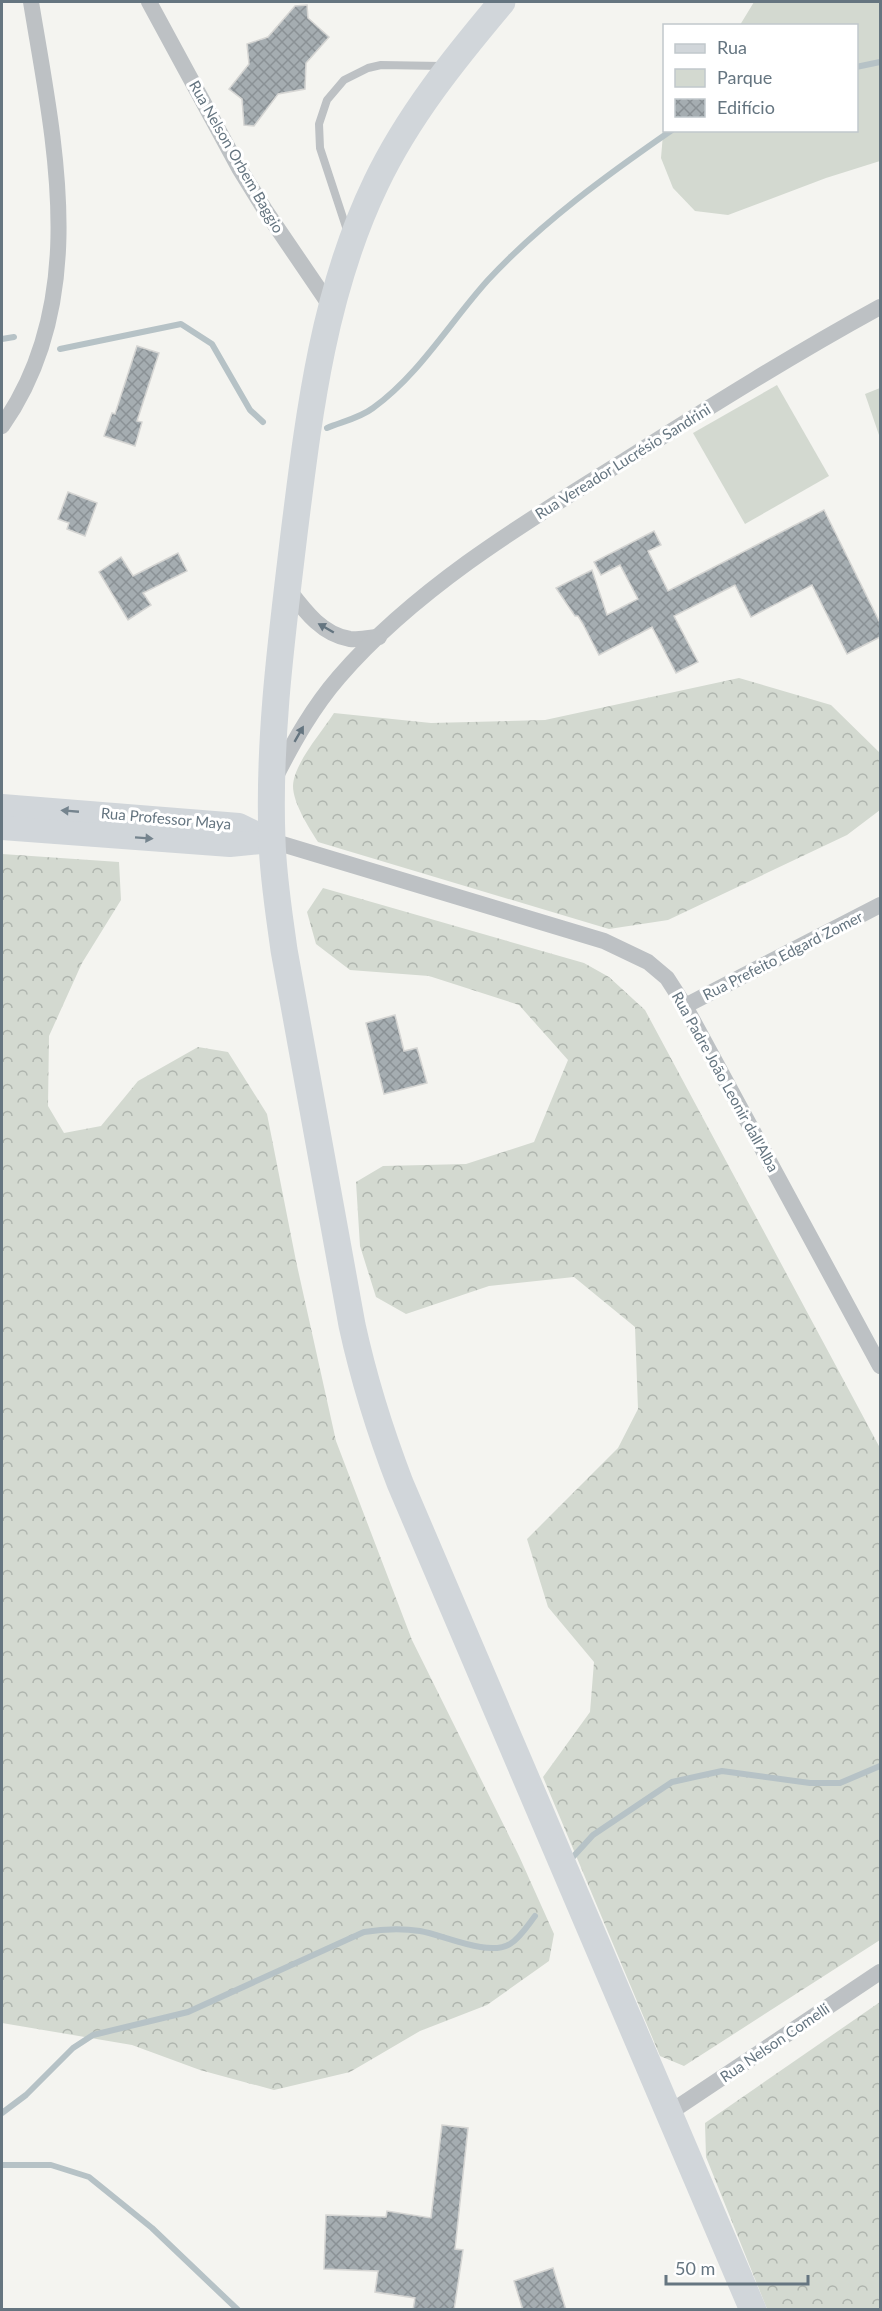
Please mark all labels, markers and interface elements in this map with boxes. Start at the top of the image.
legend [663,24,858,132]
text: Rua [717,36,747,58]
text: Parque [717,66,772,88]
street label: Rua Nelson Orbem Baggio [186,77,288,236]
text: Edifício [717,96,775,118]
street label: Rua Vereador Lucrésio Sandrini [532,400,713,523]
one-way arrow [317,623,334,633]
one-way arrow [293,726,304,742]
street label: Rua Professor Maya [100,803,232,833]
one-way arrow [61,806,80,816]
one-way arrow [134,834,153,843]
street label: Rua Prefeito Edgard Zomer [700,907,866,1003]
street label: Rua Padre João Leonir dall'Alba [669,988,783,1175]
street label: Rua Nelson Comelli [716,1999,833,2085]
scale bar [666,2248,808,2286]
text: 50 m [675,2257,715,2279]

